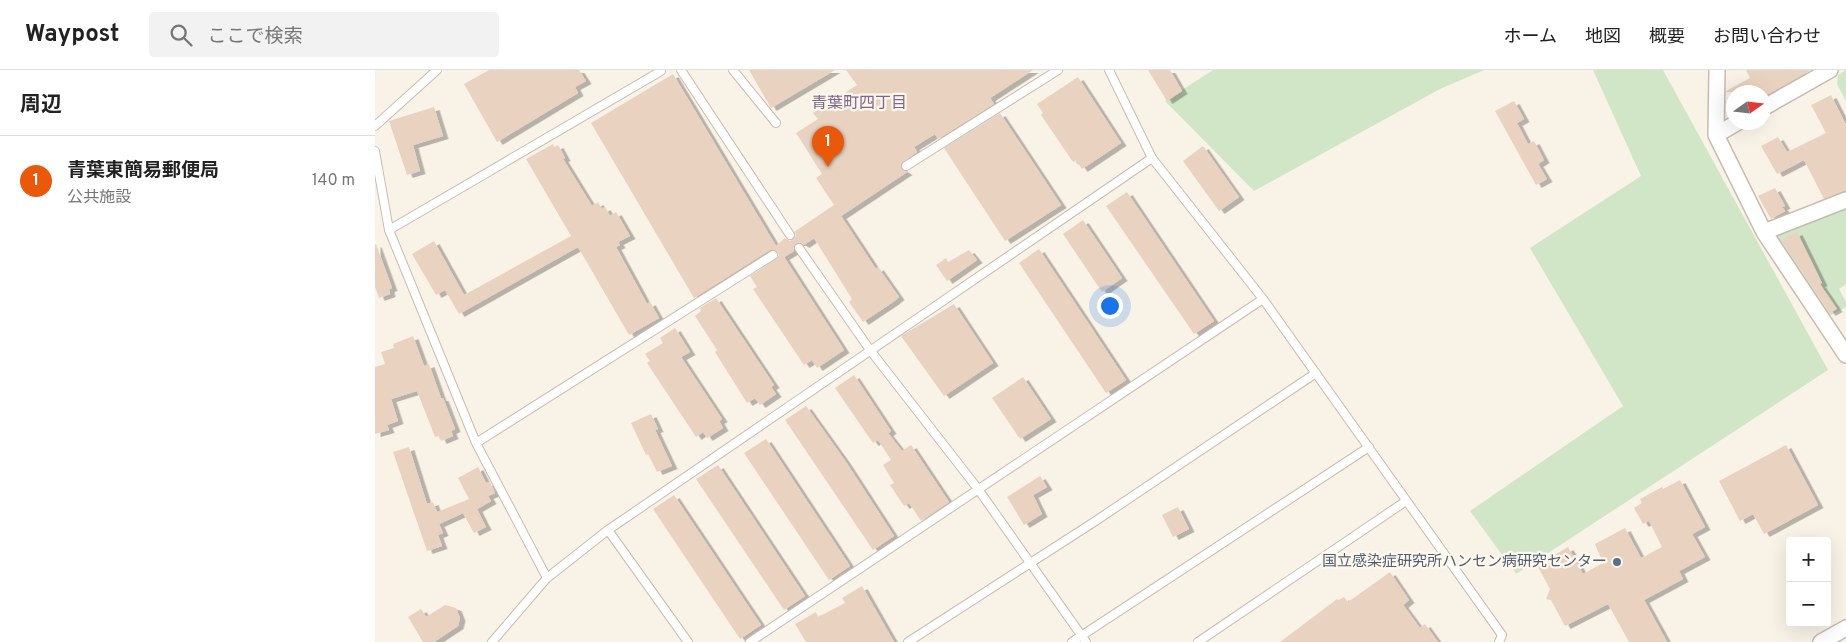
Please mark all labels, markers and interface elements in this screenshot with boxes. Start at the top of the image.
search box [149,12,499,57]
text: Waypost [25,20,119,50]
icon: search [167,21,195,49]
text: ここで検索 [207,25,303,49]
text: ホーム [1504,26,1557,49]
text: 地図 [1585,26,1621,49]
text: 概要 [1649,26,1685,49]
text: お問い合わせ [1713,26,1821,49]
north arrow [1726,85,1771,130]
text: 周辺 [20,92,62,119]
district label: 青葉町四丁目 [811,94,907,114]
pin: 1 [812,126,844,167]
text: 青葉東簡易郵便局 [67,159,219,183]
text: 1 [33,171,39,191]
text: 140 m [312,171,355,191]
text: 公共施設 [67,188,131,208]
your location [1097,293,1123,319]
map controls [1786,537,1831,627]
button: + [1786,537,1831,582]
place label: 国立感染症研究所ハンセン病研究センター [1322,552,1607,572]
marker: 国立感染症研究所ハンセン病研究センター [1611,556,1623,568]
button: − [1786,582,1831,627]

